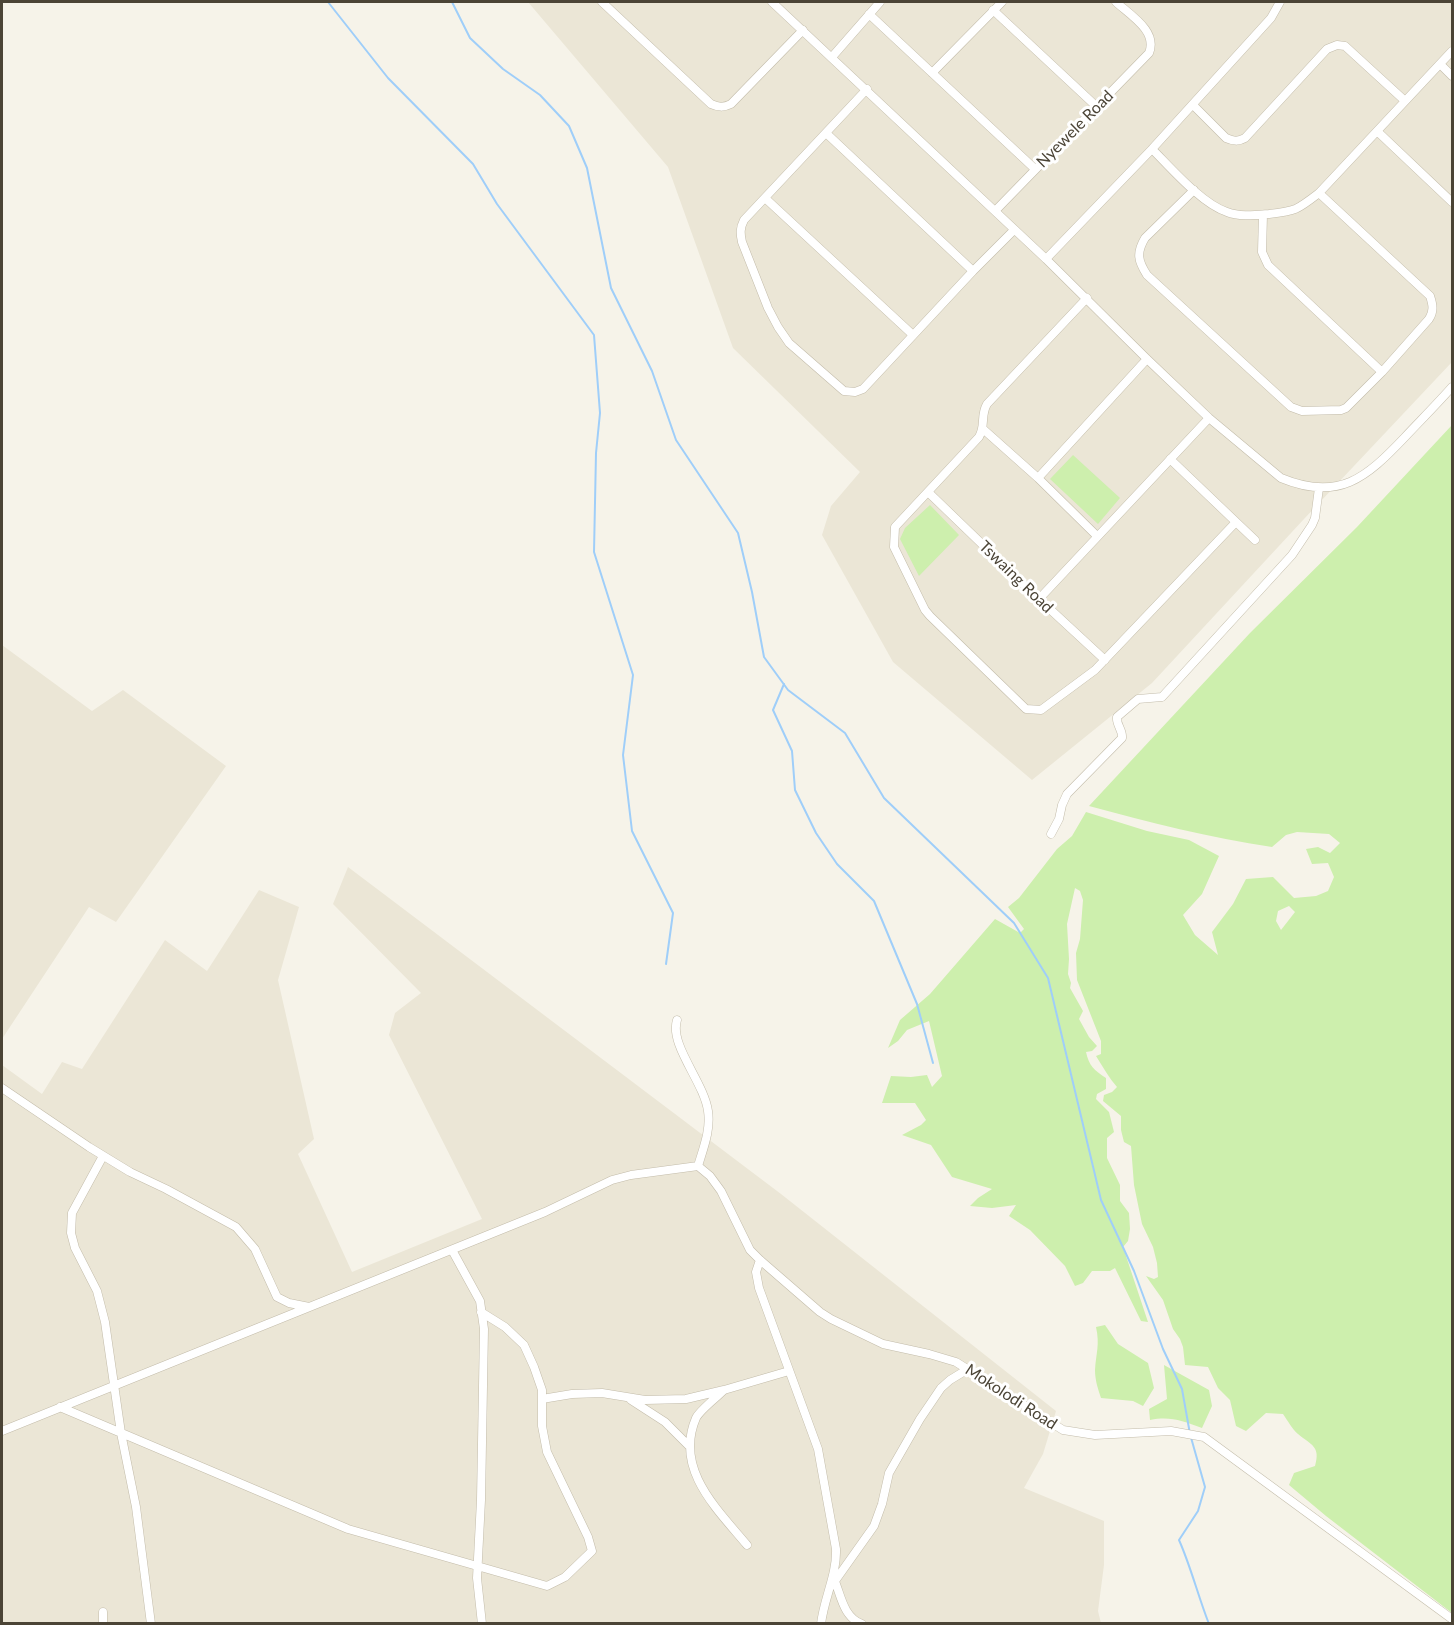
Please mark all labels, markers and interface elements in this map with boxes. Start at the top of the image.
street label: Nyewele Road [1032,86,1118,172]
street label: Tswaing Road [975,537,1057,617]
street label: Mokolodi Road [961,1360,1061,1434]

